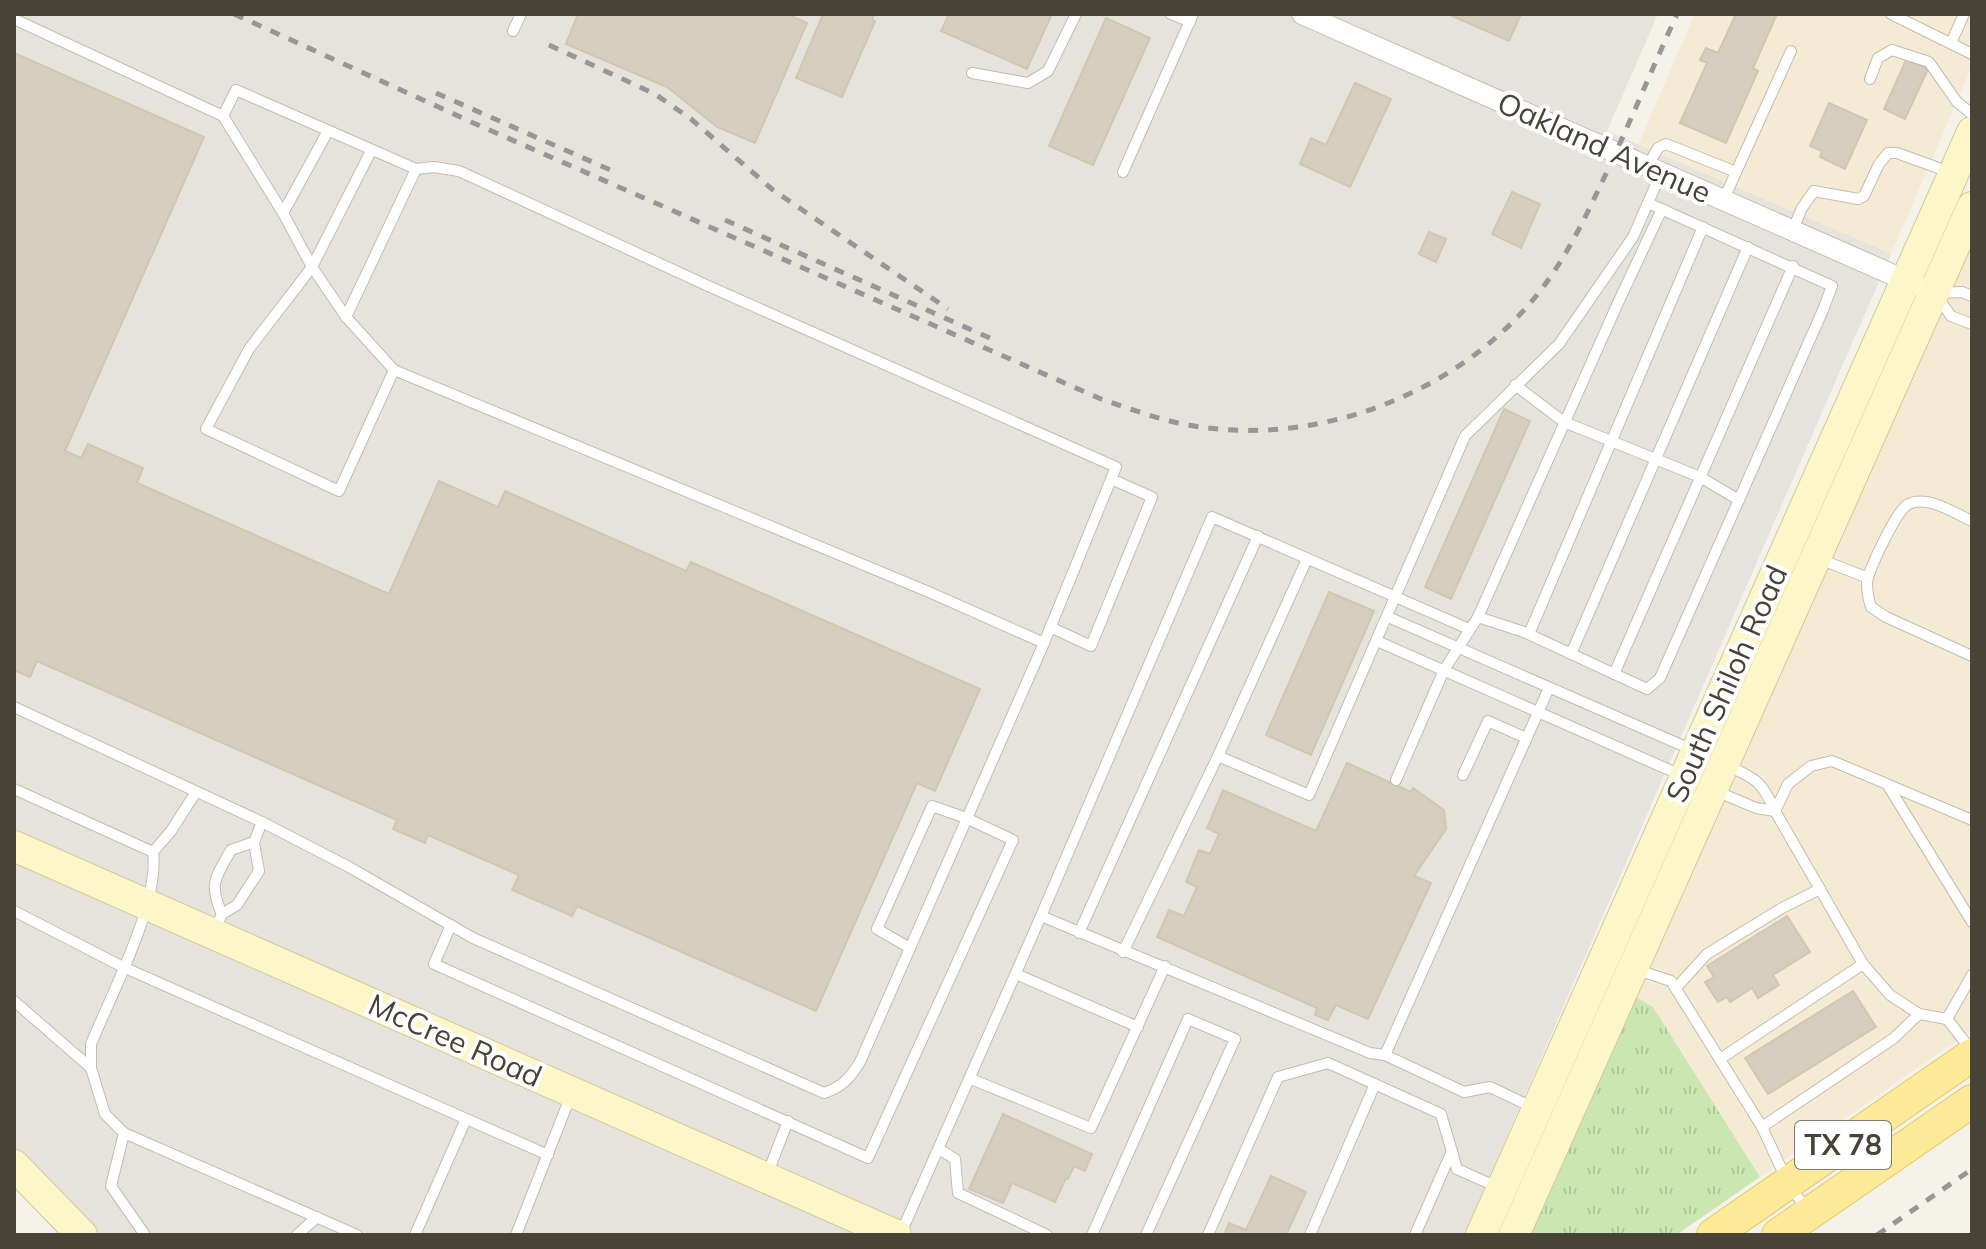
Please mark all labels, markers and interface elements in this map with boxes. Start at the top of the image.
street label: Oakland Avenue [1492,83,1717,211]
street label: South Shiloh Road [1657,559,1795,808]
street label: McCree Road [363,985,548,1095]
road number: TX 78 [1795,1121,1891,1169]

